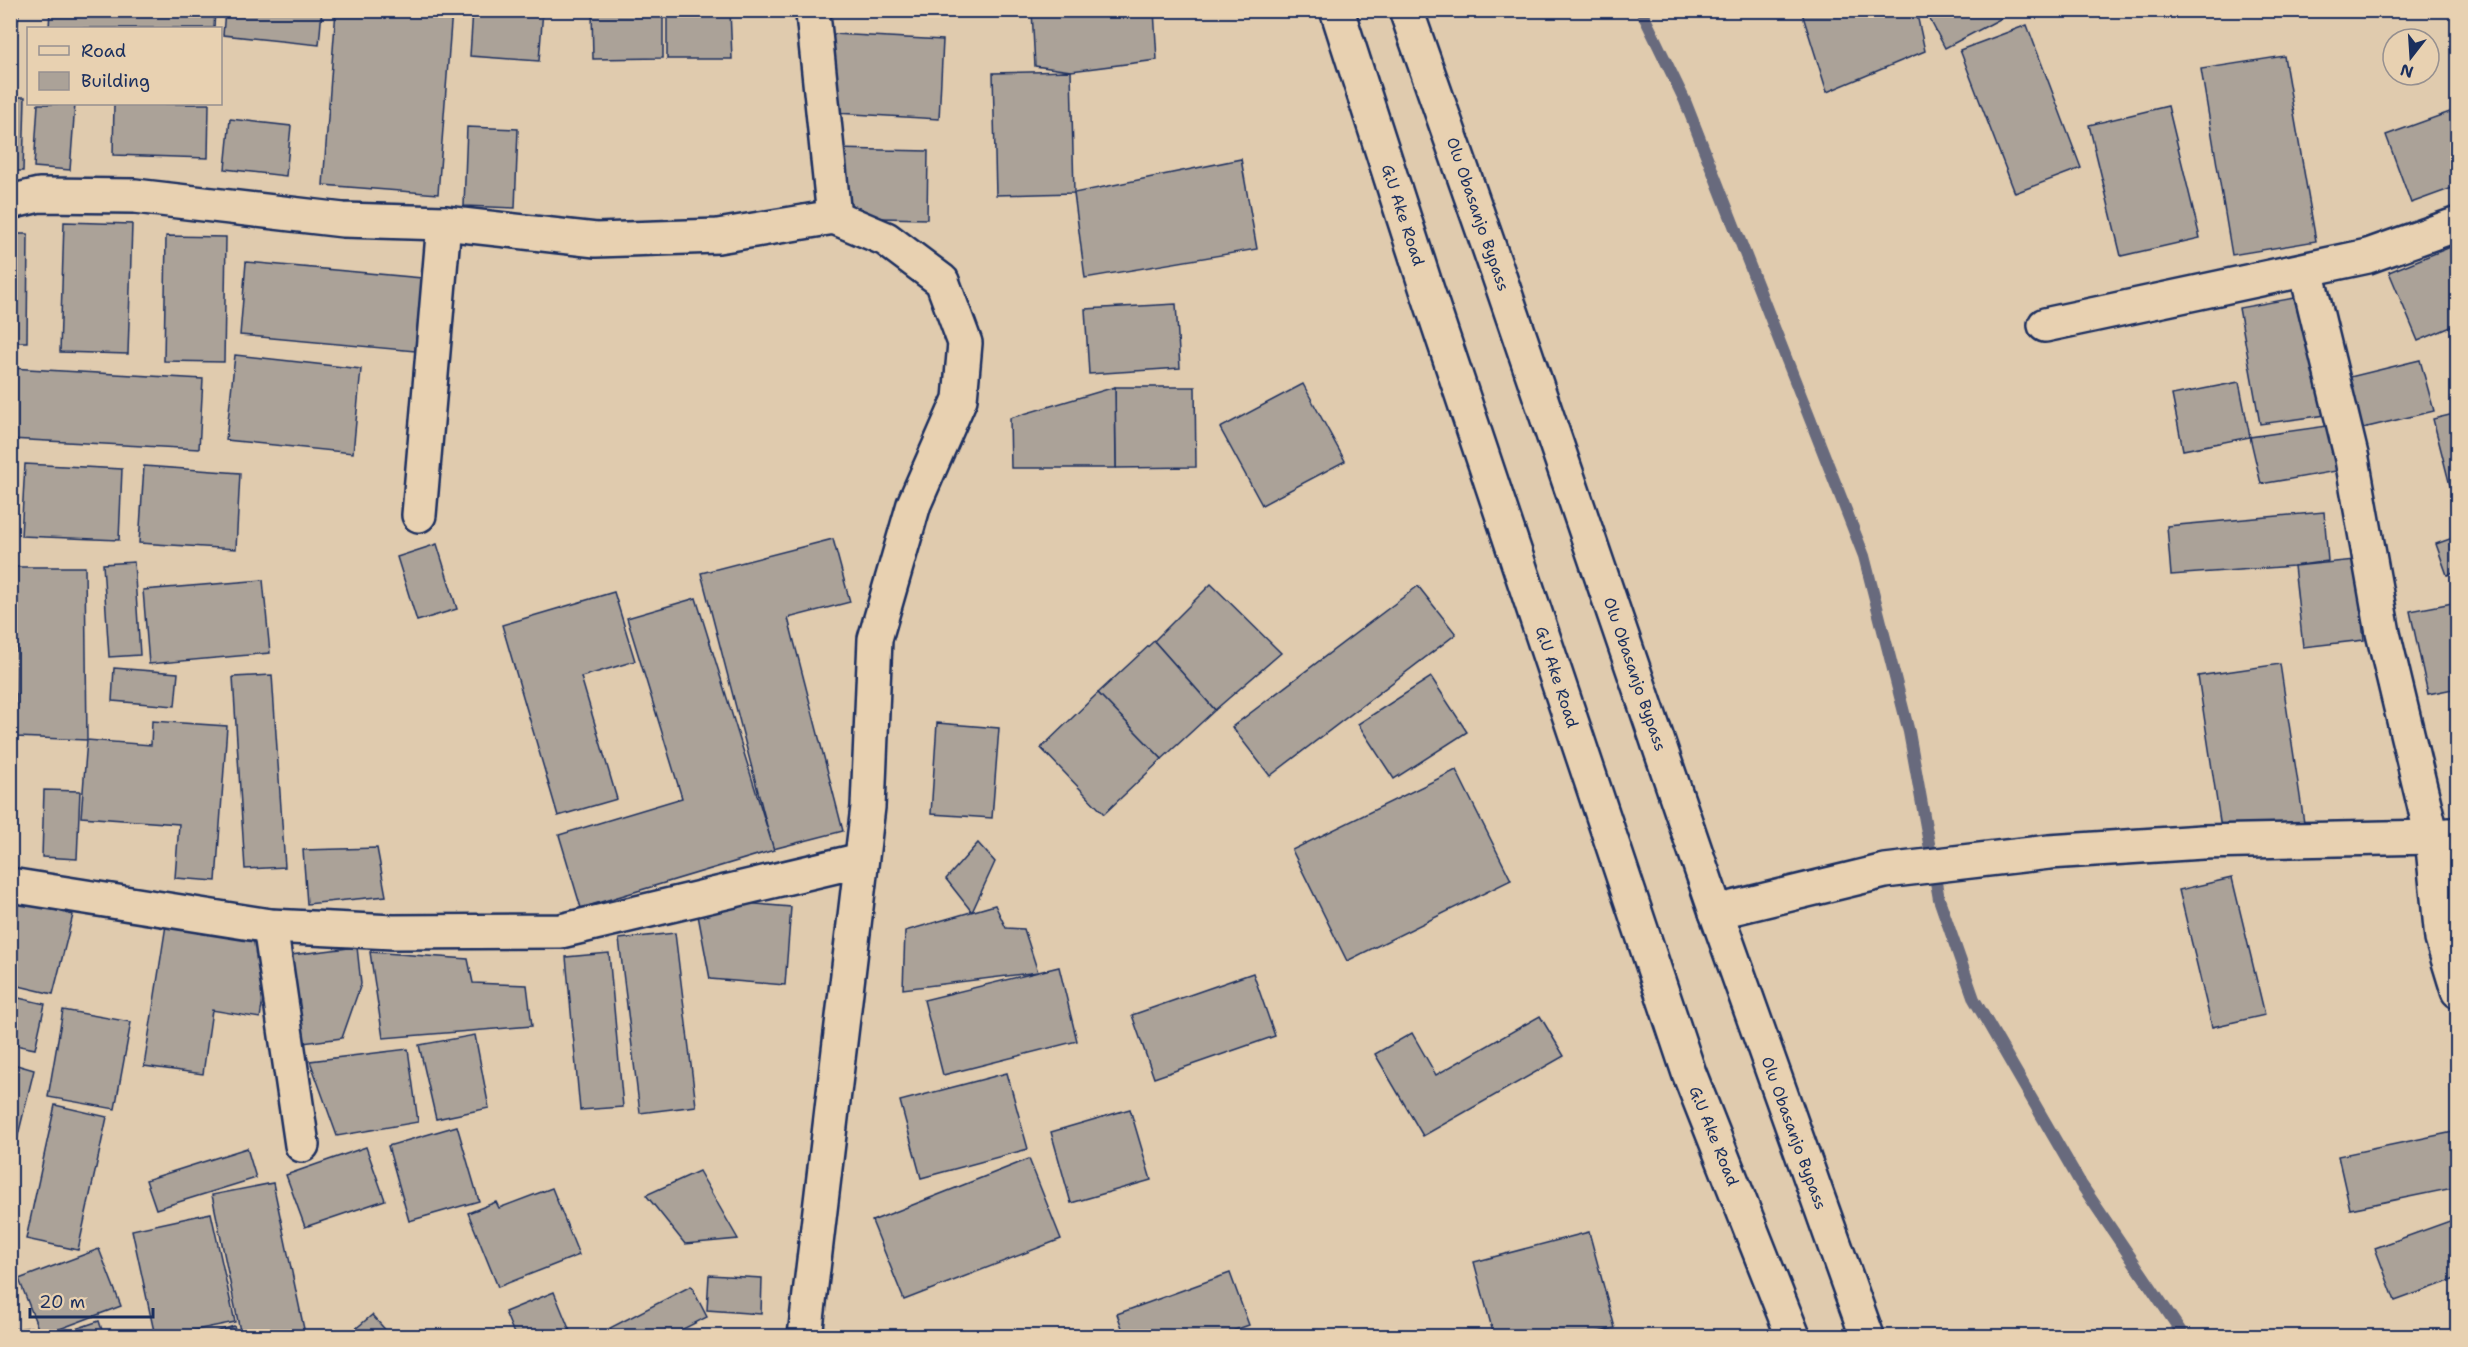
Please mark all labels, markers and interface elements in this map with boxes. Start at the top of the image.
legend [27,27,222,105]
north arrow [2381,27,2441,87]
text: Road [81,39,126,63]
text: N [2398,59,2416,83]
text: Building [81,69,150,93]
street label: Olu Obasanjo Bypass [1442,134,1514,294]
street label: G.U Ake Road [1377,162,1429,268]
street label: Olu Obasanjo Bypass [1599,594,1671,754]
street label: G.U Ake Road [1531,624,1583,730]
street label: Olu Obasanjo Bypass [1757,1054,1832,1213]
street label: G.U Ake Road [1684,1083,1744,1189]
scale bar [30,1281,153,1319]
text: 20 m [39,1290,85,1314]

